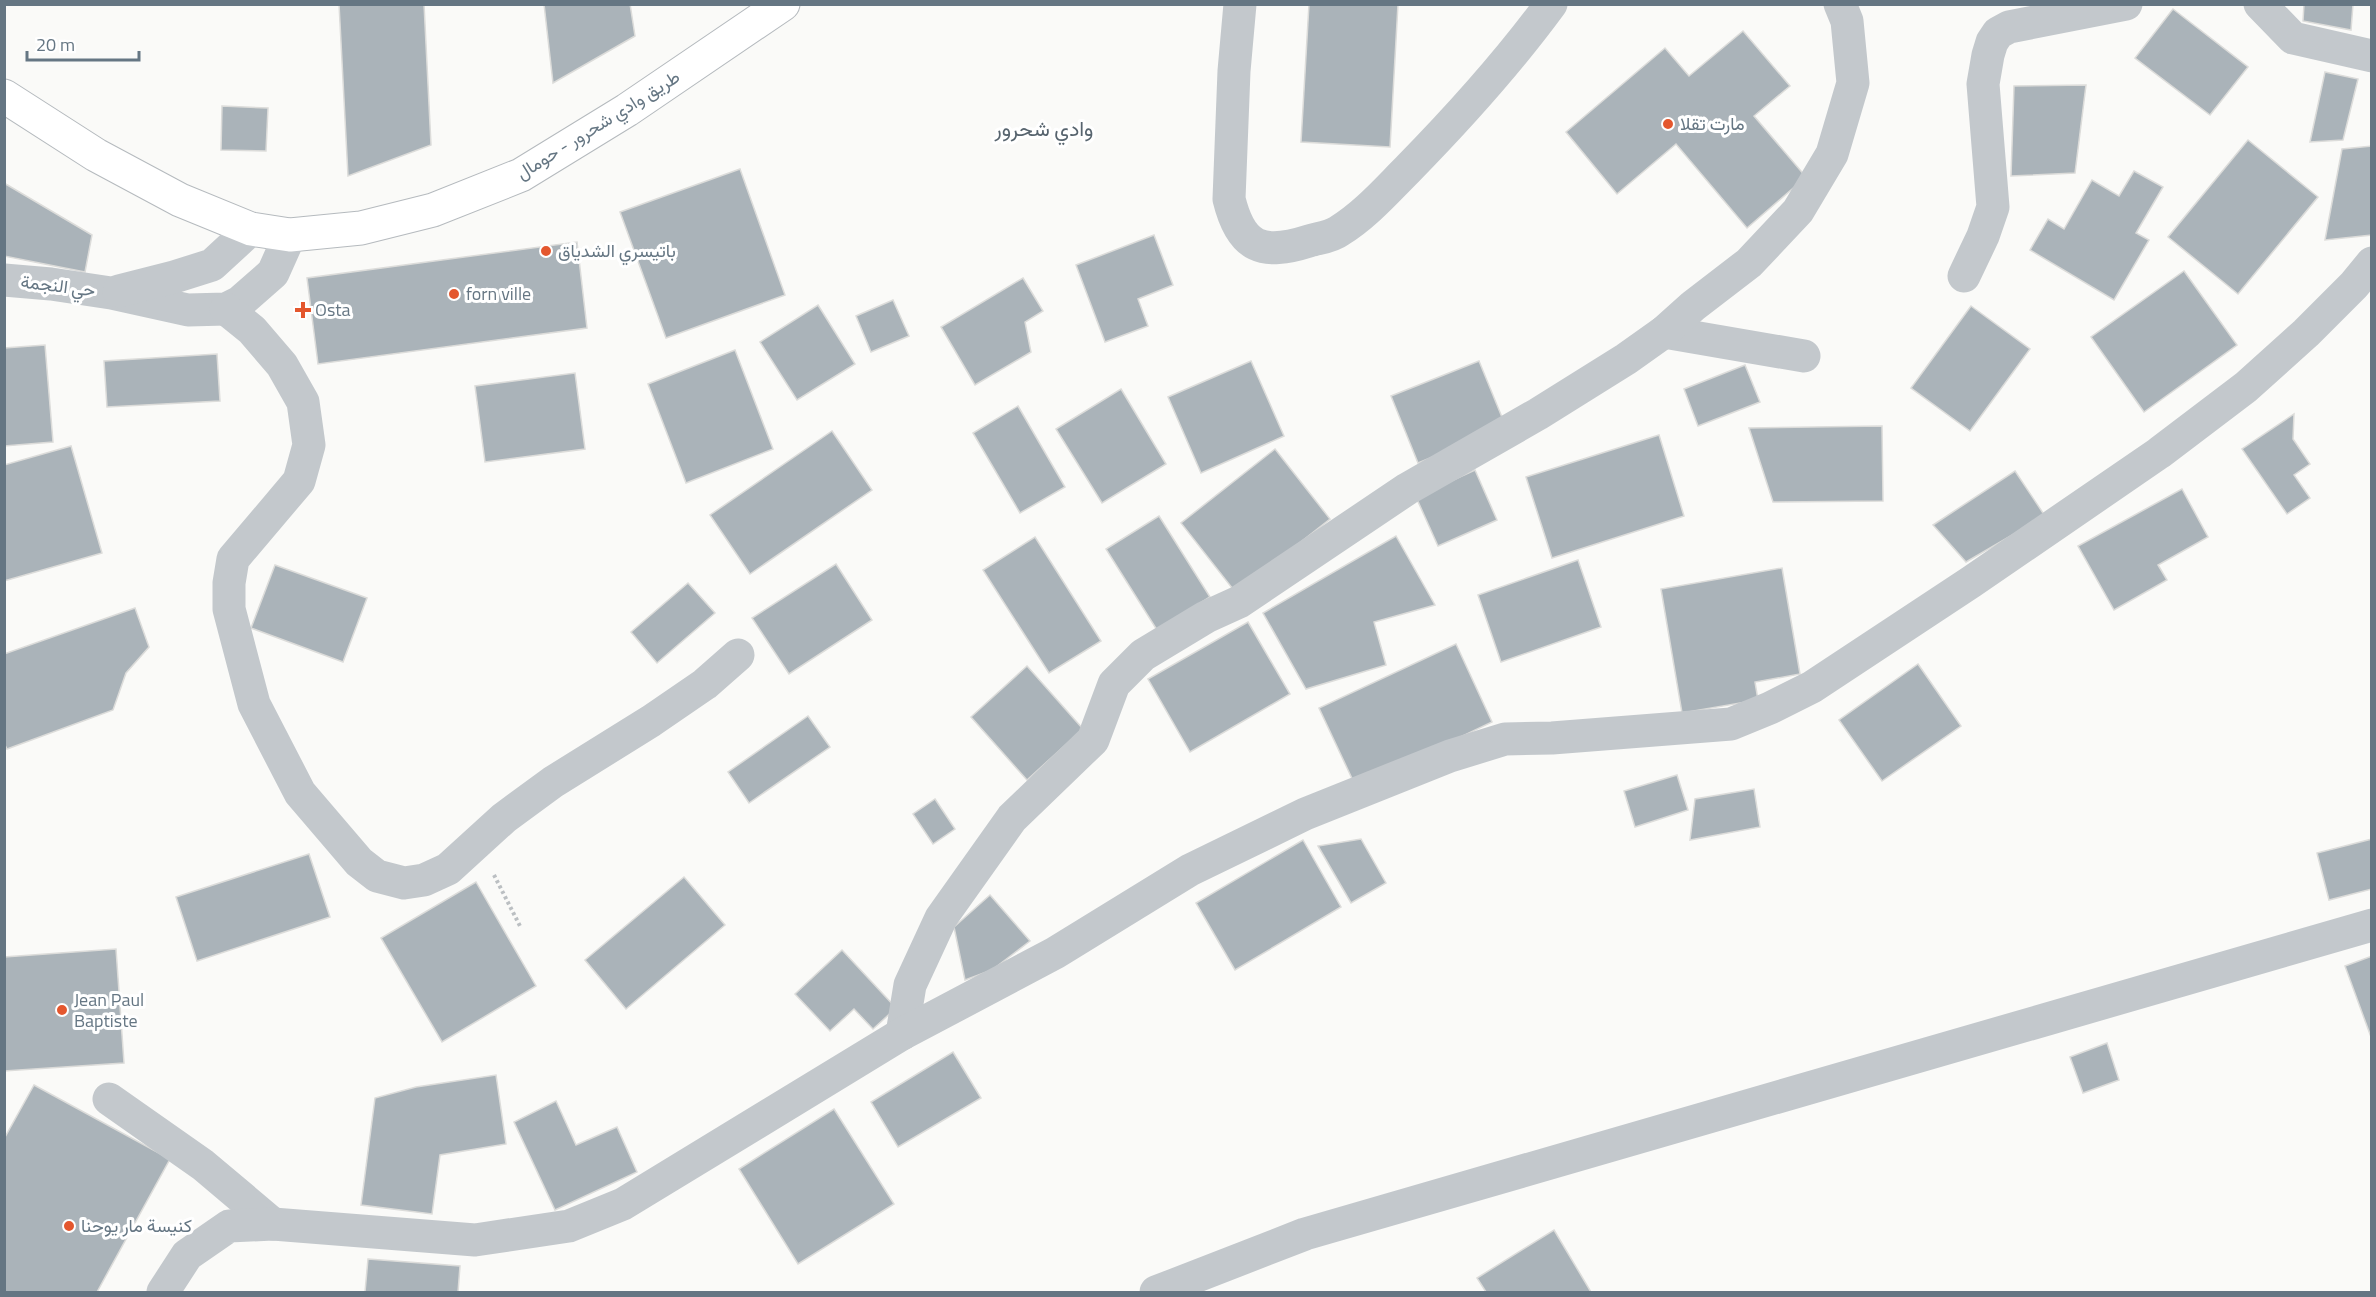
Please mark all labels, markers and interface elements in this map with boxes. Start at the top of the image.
scale bar [27,24,140,62]
text: 20 m [36,31,75,58]
street label: طريق وادي شحرور - حومال [511,63,686,188]
place label: مارت تقلا [1680,110,1745,137]
district label: وادي شحرور [994,112,1093,146]
marker: مارت تقلا [1661,117,1675,131]
place label: باتيسري الشدياق [558,237,676,266]
marker: باتيسري الشدياق [539,244,553,258]
street label: حي النجمة [19,268,97,305]
place label: forn ville [466,280,531,307]
marker: forn ville [447,287,461,301]
place label: Osta [315,296,351,323]
marker: Osta [296,303,310,317]
place label: Jean Paul Baptiste [74,986,144,1034]
marker: Jean Paul Baptiste [55,1003,69,1017]
place label: كنيسة مار يوحنا [81,1212,192,1239]
marker: كنيسة مار يوحنا [62,1219,76,1233]

